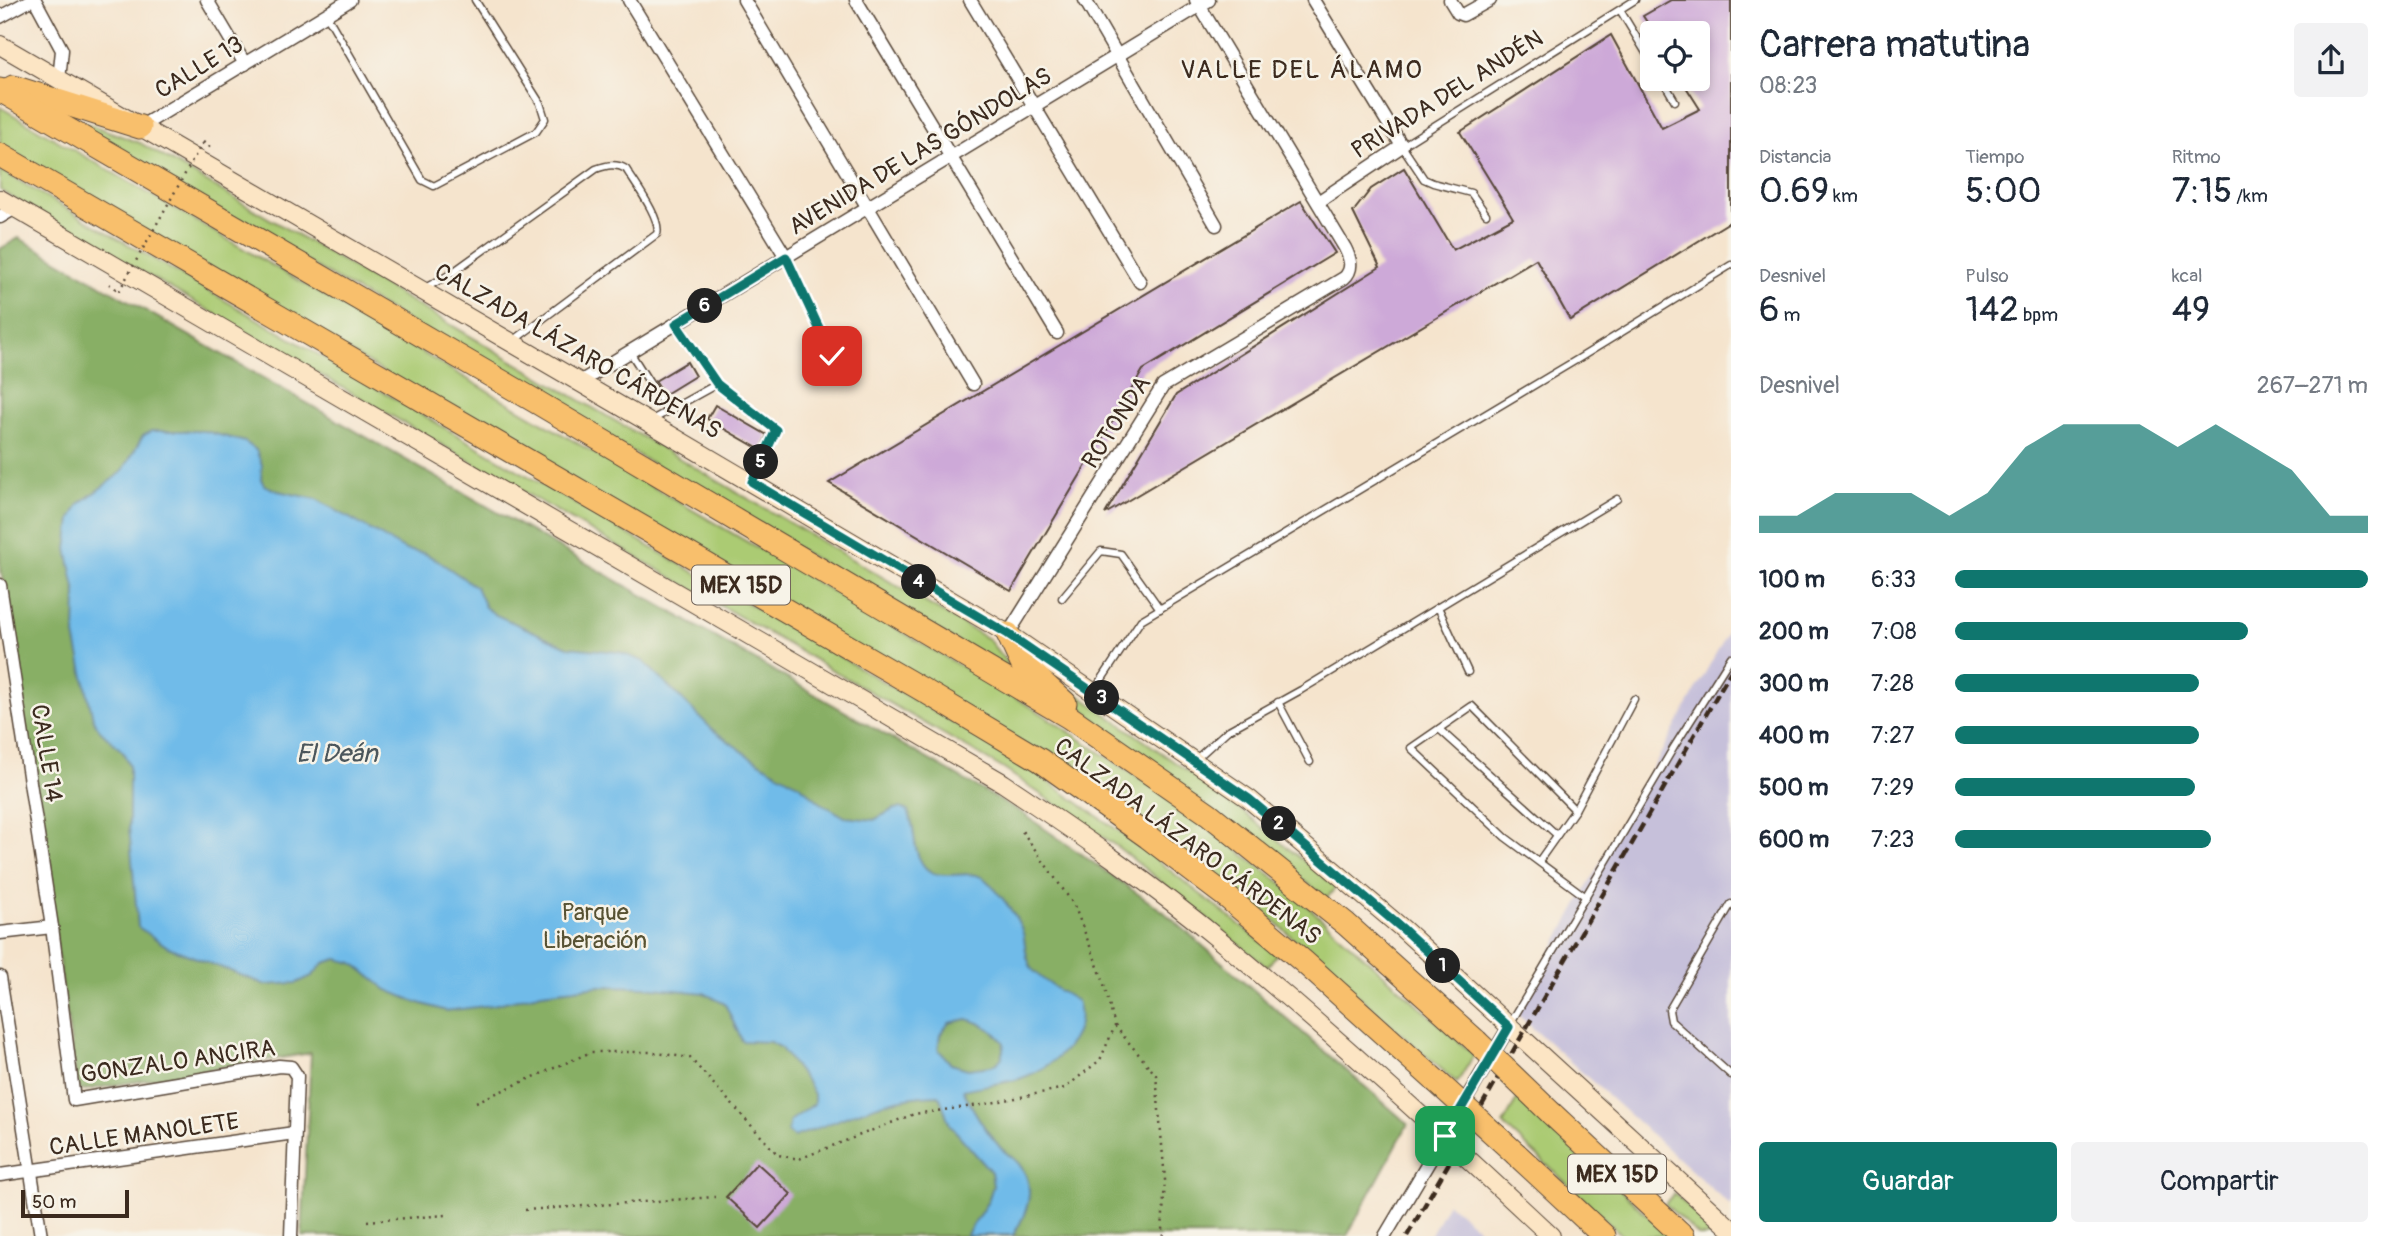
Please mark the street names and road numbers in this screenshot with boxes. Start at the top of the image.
street label: PRIVADA DEL ANDÉN [1346,24,1549,165]
street label: CALLE 13 [150,30,249,105]
street label: AVENIDA DE LAS GÓNDOLAS [783,61,1057,241]
street label: CALZADA LÁZARO CÁRDENAS [429,257,726,446]
street label: ROTONDA [1076,371,1157,474]
road number: MEX 15D [692,566,790,604]
street label: CALLE 14 [24,702,69,804]
street label: CALZADA LÁZARO CÁRDENAS [1049,732,1327,951]
street label: GONZALO ANCIRA [79,1033,277,1090]
street label: CALLE MANOLETE [47,1107,241,1162]
road number: MEX 15D [1568,1154,1666,1194]

